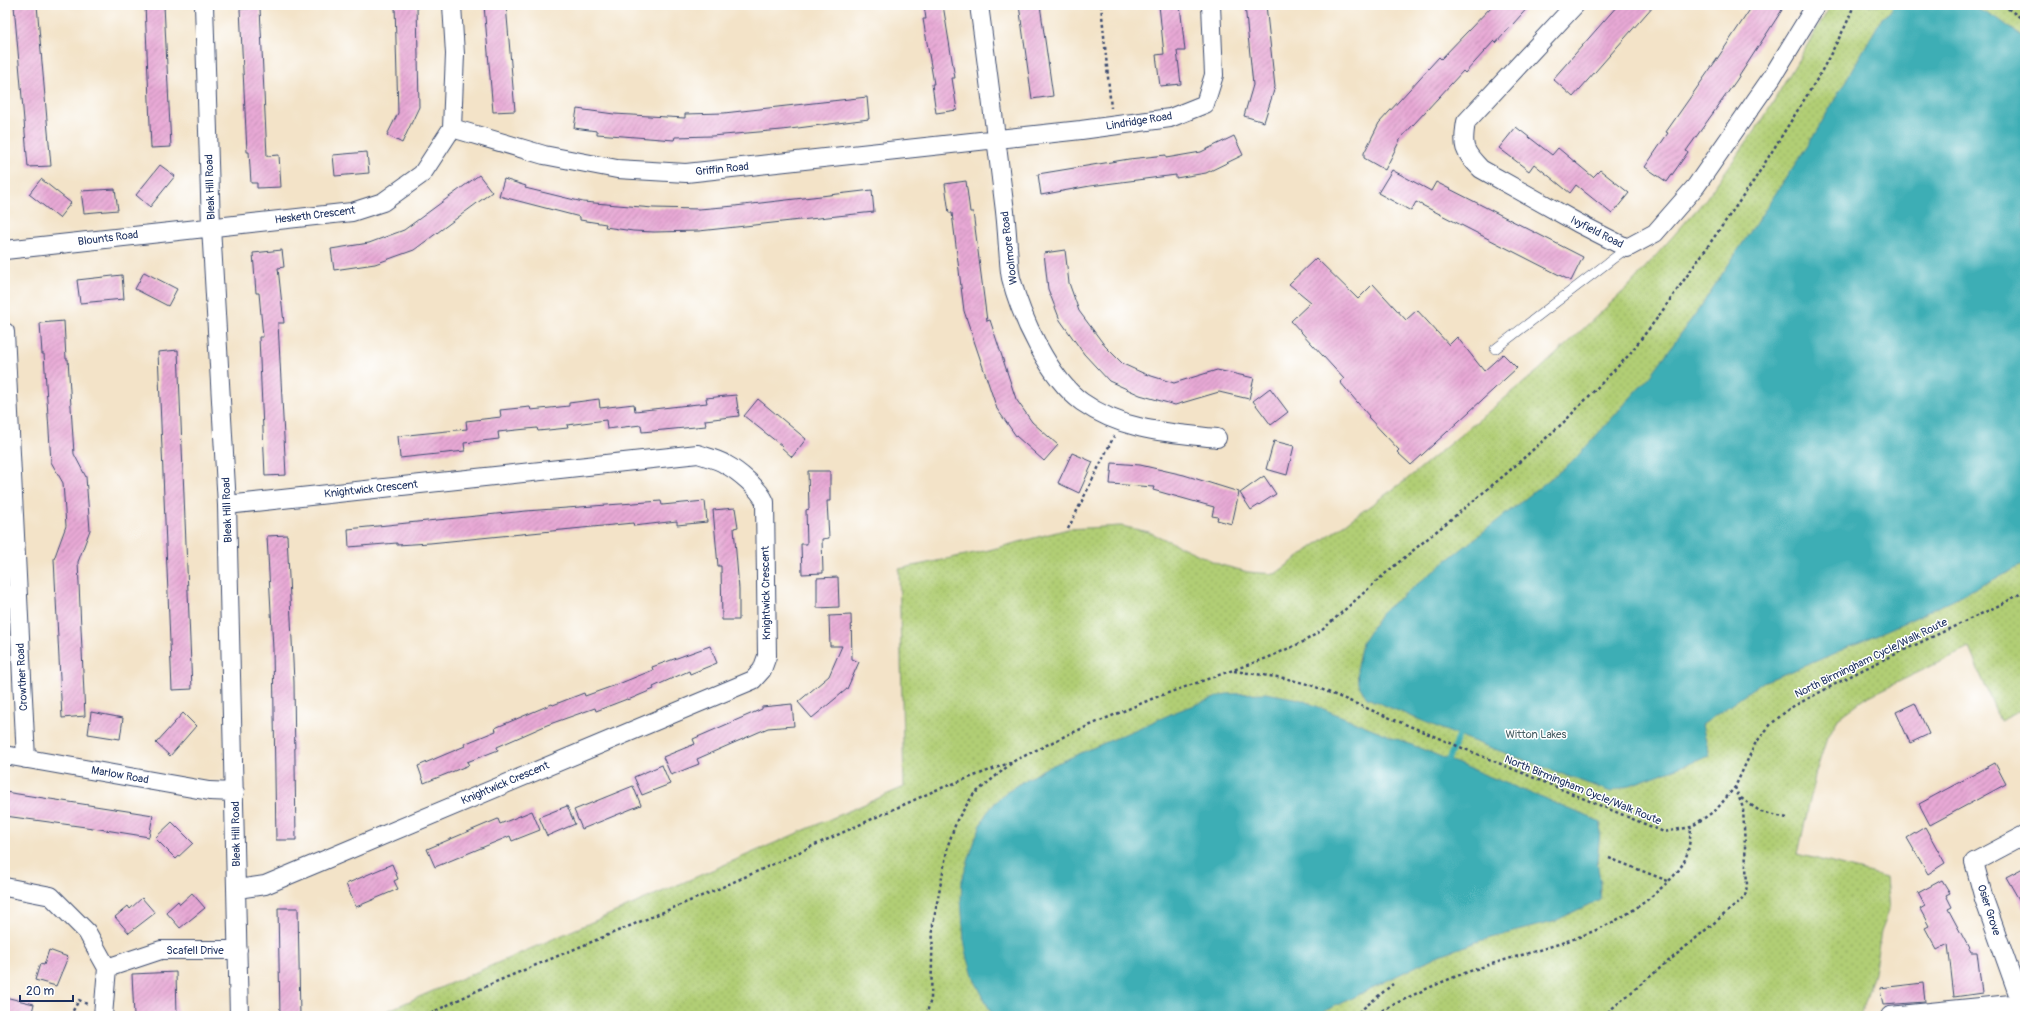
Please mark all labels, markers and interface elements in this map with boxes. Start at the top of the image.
street label: Lindridge Road [1105,109,1173,133]
street label: Bleak Hill Road [202,154,218,220]
street label: Griffin Road [695,160,749,178]
street label: Hesketh Crescent [274,204,357,226]
street label: Woolmore Road [998,211,1020,285]
street label: Ivyfield Road [1568,213,1626,251]
street label: Blounts Road [77,228,139,248]
street label: Bleak Hill Road [219,477,235,543]
street label: Knightwick Crescent [323,478,419,500]
street label: Knightwick Crescent [759,545,773,640]
street label: North Birmingham Cycle/Walk Route [1793,615,1950,701]
street label: Crowther Road [14,643,30,711]
park label: Witton Lakes [1506,728,1567,741]
street label: North Birmingham Cycle/Walk Route [1503,752,1664,828]
street label: Knightwick Crescent [459,758,551,807]
street label: Marlow Road [90,764,150,786]
street label: Bleak Hill Road [229,801,243,867]
street label: Osier Grove [1975,883,2004,938]
street label: Scafell Drive [166,944,224,957]
scale bar [20,977,73,1003]
text: 20 m [26,984,55,999]

